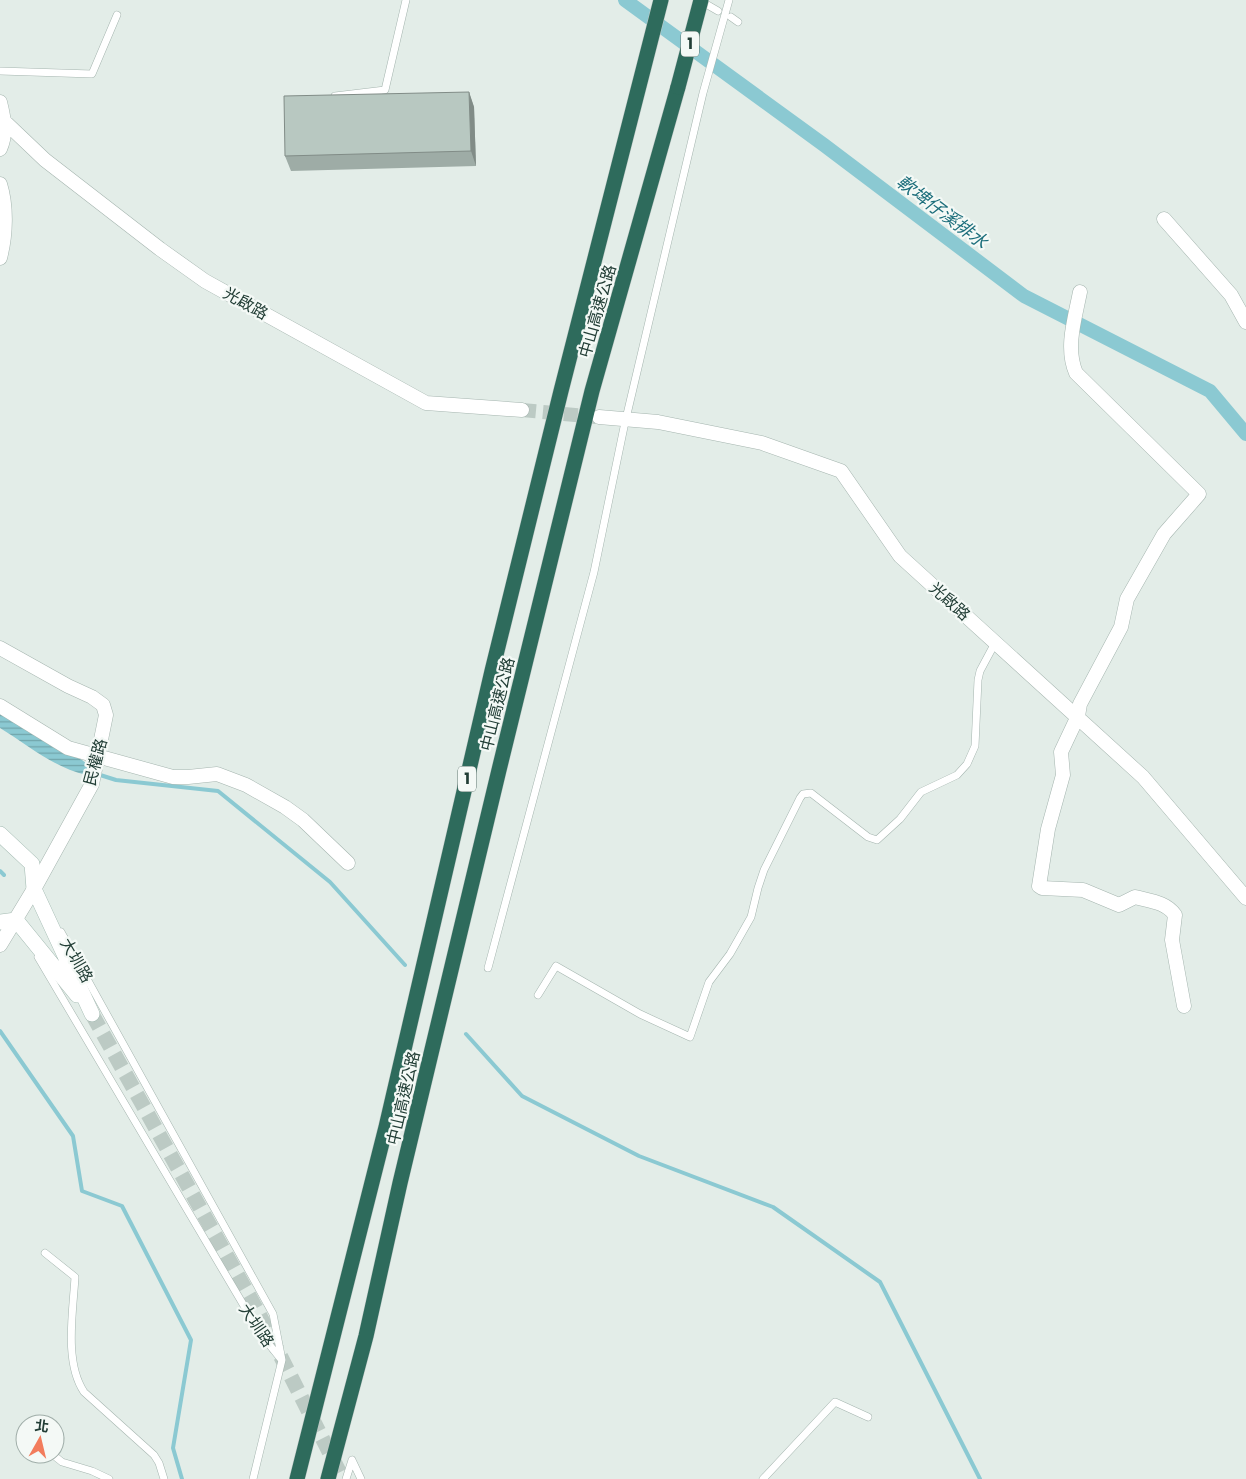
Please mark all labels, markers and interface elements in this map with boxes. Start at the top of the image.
road number: 1 [681,32,699,56]
water label: 軟埤仔溪排水 [892,169,994,255]
street label: 中山高速公路 [573,262,622,360]
street label: 光啟路 [219,282,272,325]
street label: 光啟路 [924,577,975,626]
street label: 中山高速公路 [475,655,520,753]
street label: 民權路 [78,736,113,788]
road number: 1 [458,766,476,792]
street label: 大圳路 [55,934,99,987]
street label: 中山高速公路 [381,1049,425,1147]
street label: 大圳路 [234,1299,280,1352]
north arrow [15,1414,65,1464]
text: 北 [33,1415,50,1437]

